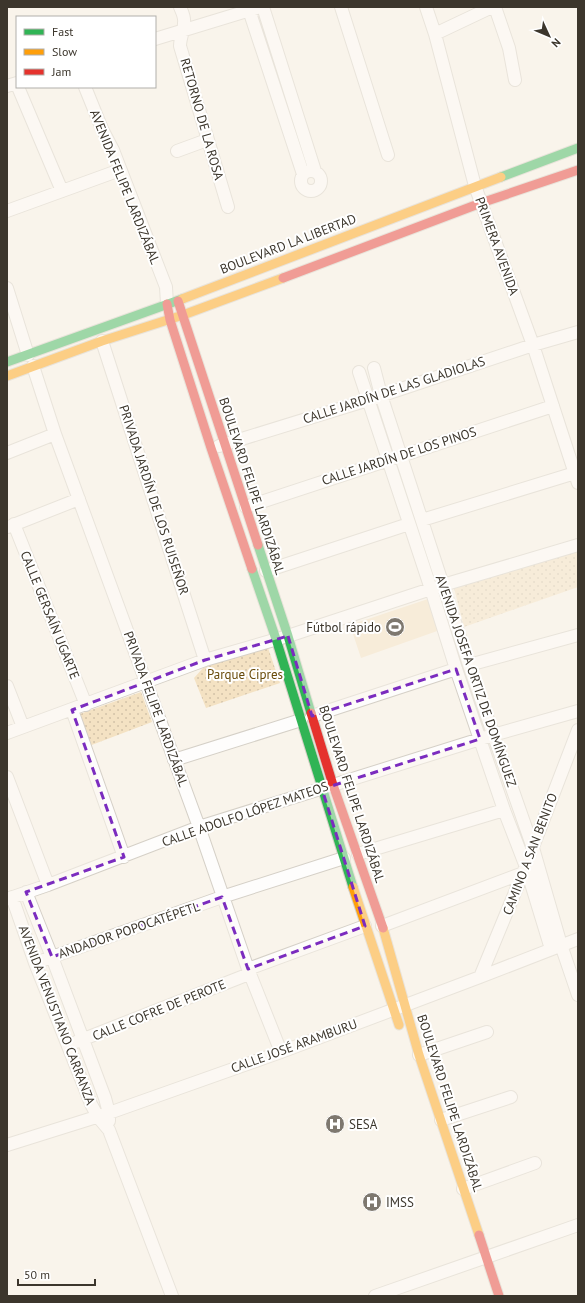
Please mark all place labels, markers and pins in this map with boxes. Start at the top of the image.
sports icon: Fútbol rápido [384,616,406,638]
place label: Fútbol rápido [306,619,381,636]
hospital icon: SESA [324,1113,346,1135]
place label: SESA [349,1116,378,1133]
hospital icon: IMSS [361,1191,383,1213]
place label: IMSS [386,1194,414,1211]

